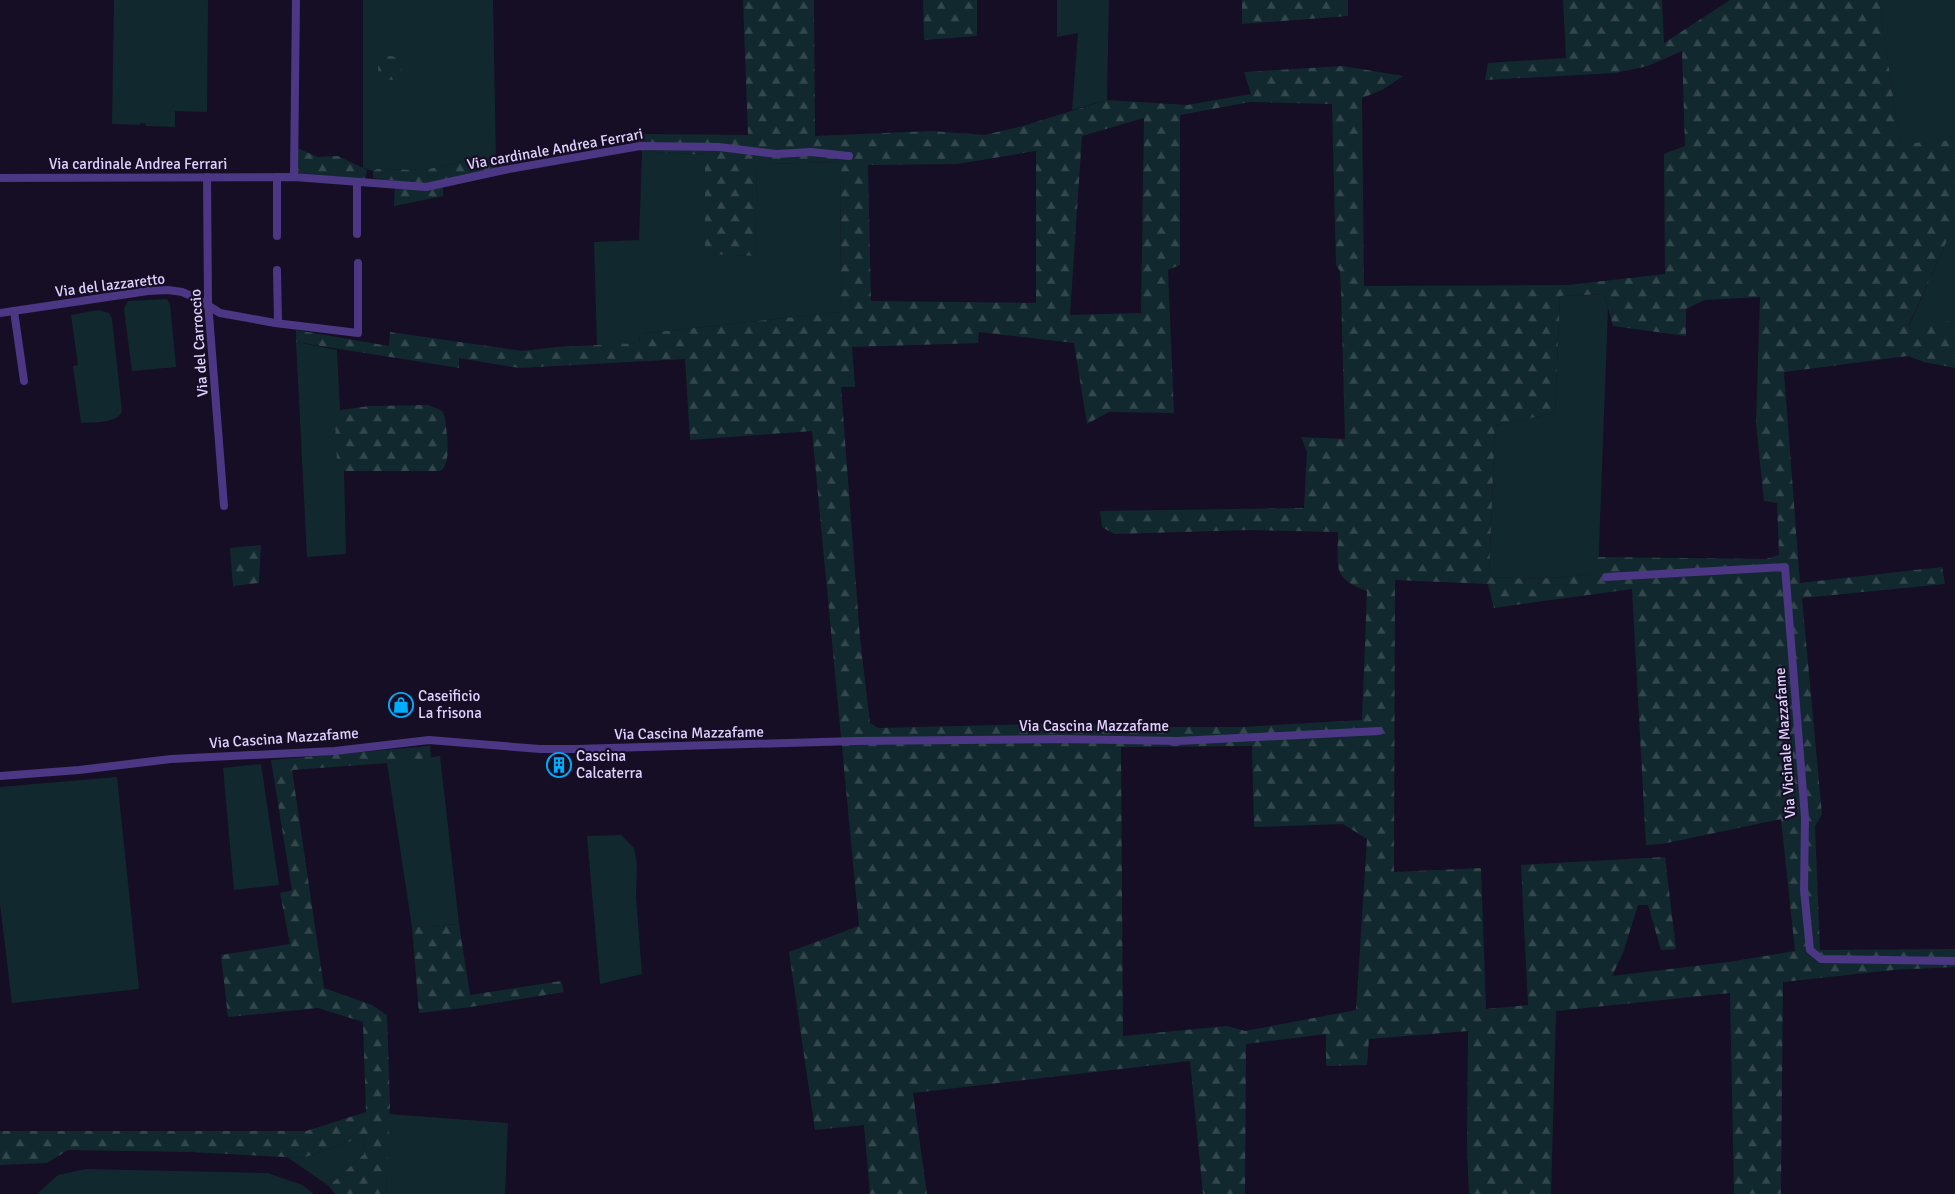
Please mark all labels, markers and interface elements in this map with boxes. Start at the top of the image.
street label: Via cardinale Andrea Ferrari [465,125,645,173]
street label: Via cardinale Andrea Ferrari [49,155,227,173]
street label: Via del lazzaretto [54,269,166,301]
street label: Via del Carroccio [186,288,212,397]
street label: Via Vicinale Mazzafame [1771,667,1799,819]
place label: Caseificio La frisona [418,687,482,722]
shop icon: Caseificio La frisona [388,692,414,718]
street label: Via Cascina Mazzafame [1019,717,1169,735]
street label: Via Cascina Mazzafame [614,723,764,743]
street label: Via Cascina Mazzafame [209,724,359,752]
place label: Cascina Calcaterra [576,747,643,782]
building icon: Cascina Calcaterra [546,752,572,778]

